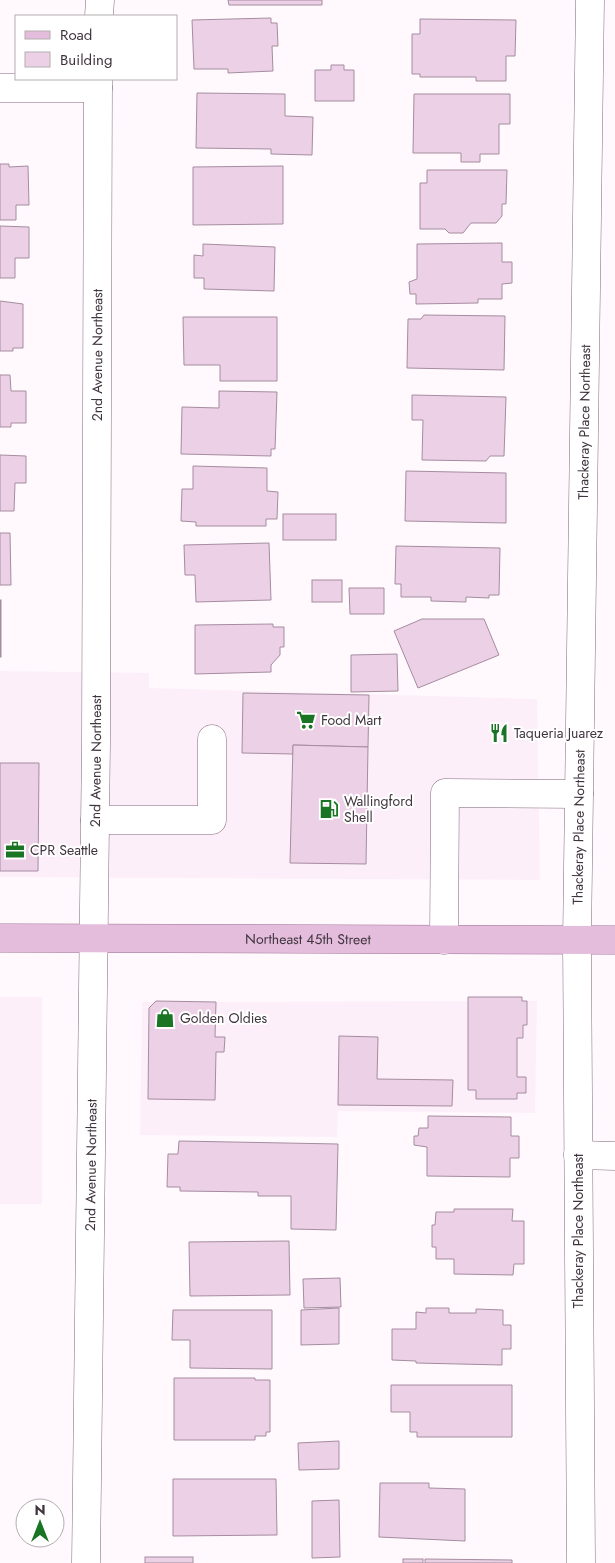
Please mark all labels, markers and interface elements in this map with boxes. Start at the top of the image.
legend [15,15,178,80]
text: Road [60,24,92,46]
text: Building [60,49,112,71]
street label: 2nd Avenue Northeast [87,288,107,421]
street label: Thackeray Place Northeast [573,344,595,500]
street label: 2nd Avenue Northeast [85,694,106,827]
supermarket icon: Food Mart [295,709,317,731]
place label: Food Mart [321,710,382,730]
restaurant icon: Taqueria Juarez [488,722,510,744]
place label: Taqueria Juarez [514,723,604,743]
street label: Thackeray Place Northeast [567,749,590,905]
place label: Wallingford Shell [344,791,413,827]
fuel station icon: Wallingford Shell [318,798,340,820]
office icon: CPR Seattle [4,839,26,861]
place label: CPR Seattle [30,840,98,860]
street label: Northeast 45th Street [245,929,372,949]
shop icon: Golden Oldies [154,1007,176,1029]
place label: Golden Oldies [180,1008,268,1028]
street label: 2nd Avenue Northeast [80,1098,102,1231]
street label: Thackeray Place Northeast [568,1153,588,1308]
north arrow [15,1498,65,1548]
text: N [34,1500,46,1520]

